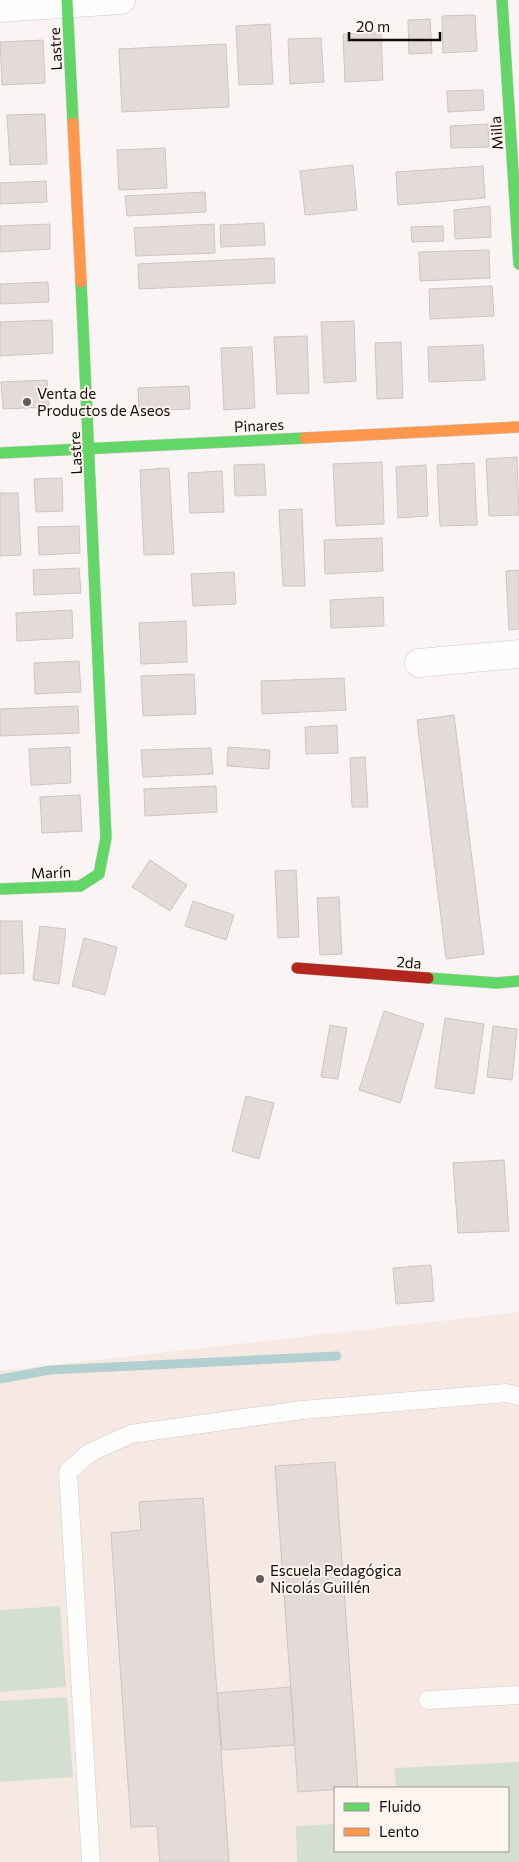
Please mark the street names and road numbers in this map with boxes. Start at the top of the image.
street label: Lastre [45,27,65,71]
street label: Milla [486,116,506,150]
street label: Pinares [233,415,285,435]
street label: Lastre [65,431,85,475]
street label: Marín [30,862,72,882]
street label: 2da [396,952,422,972]

